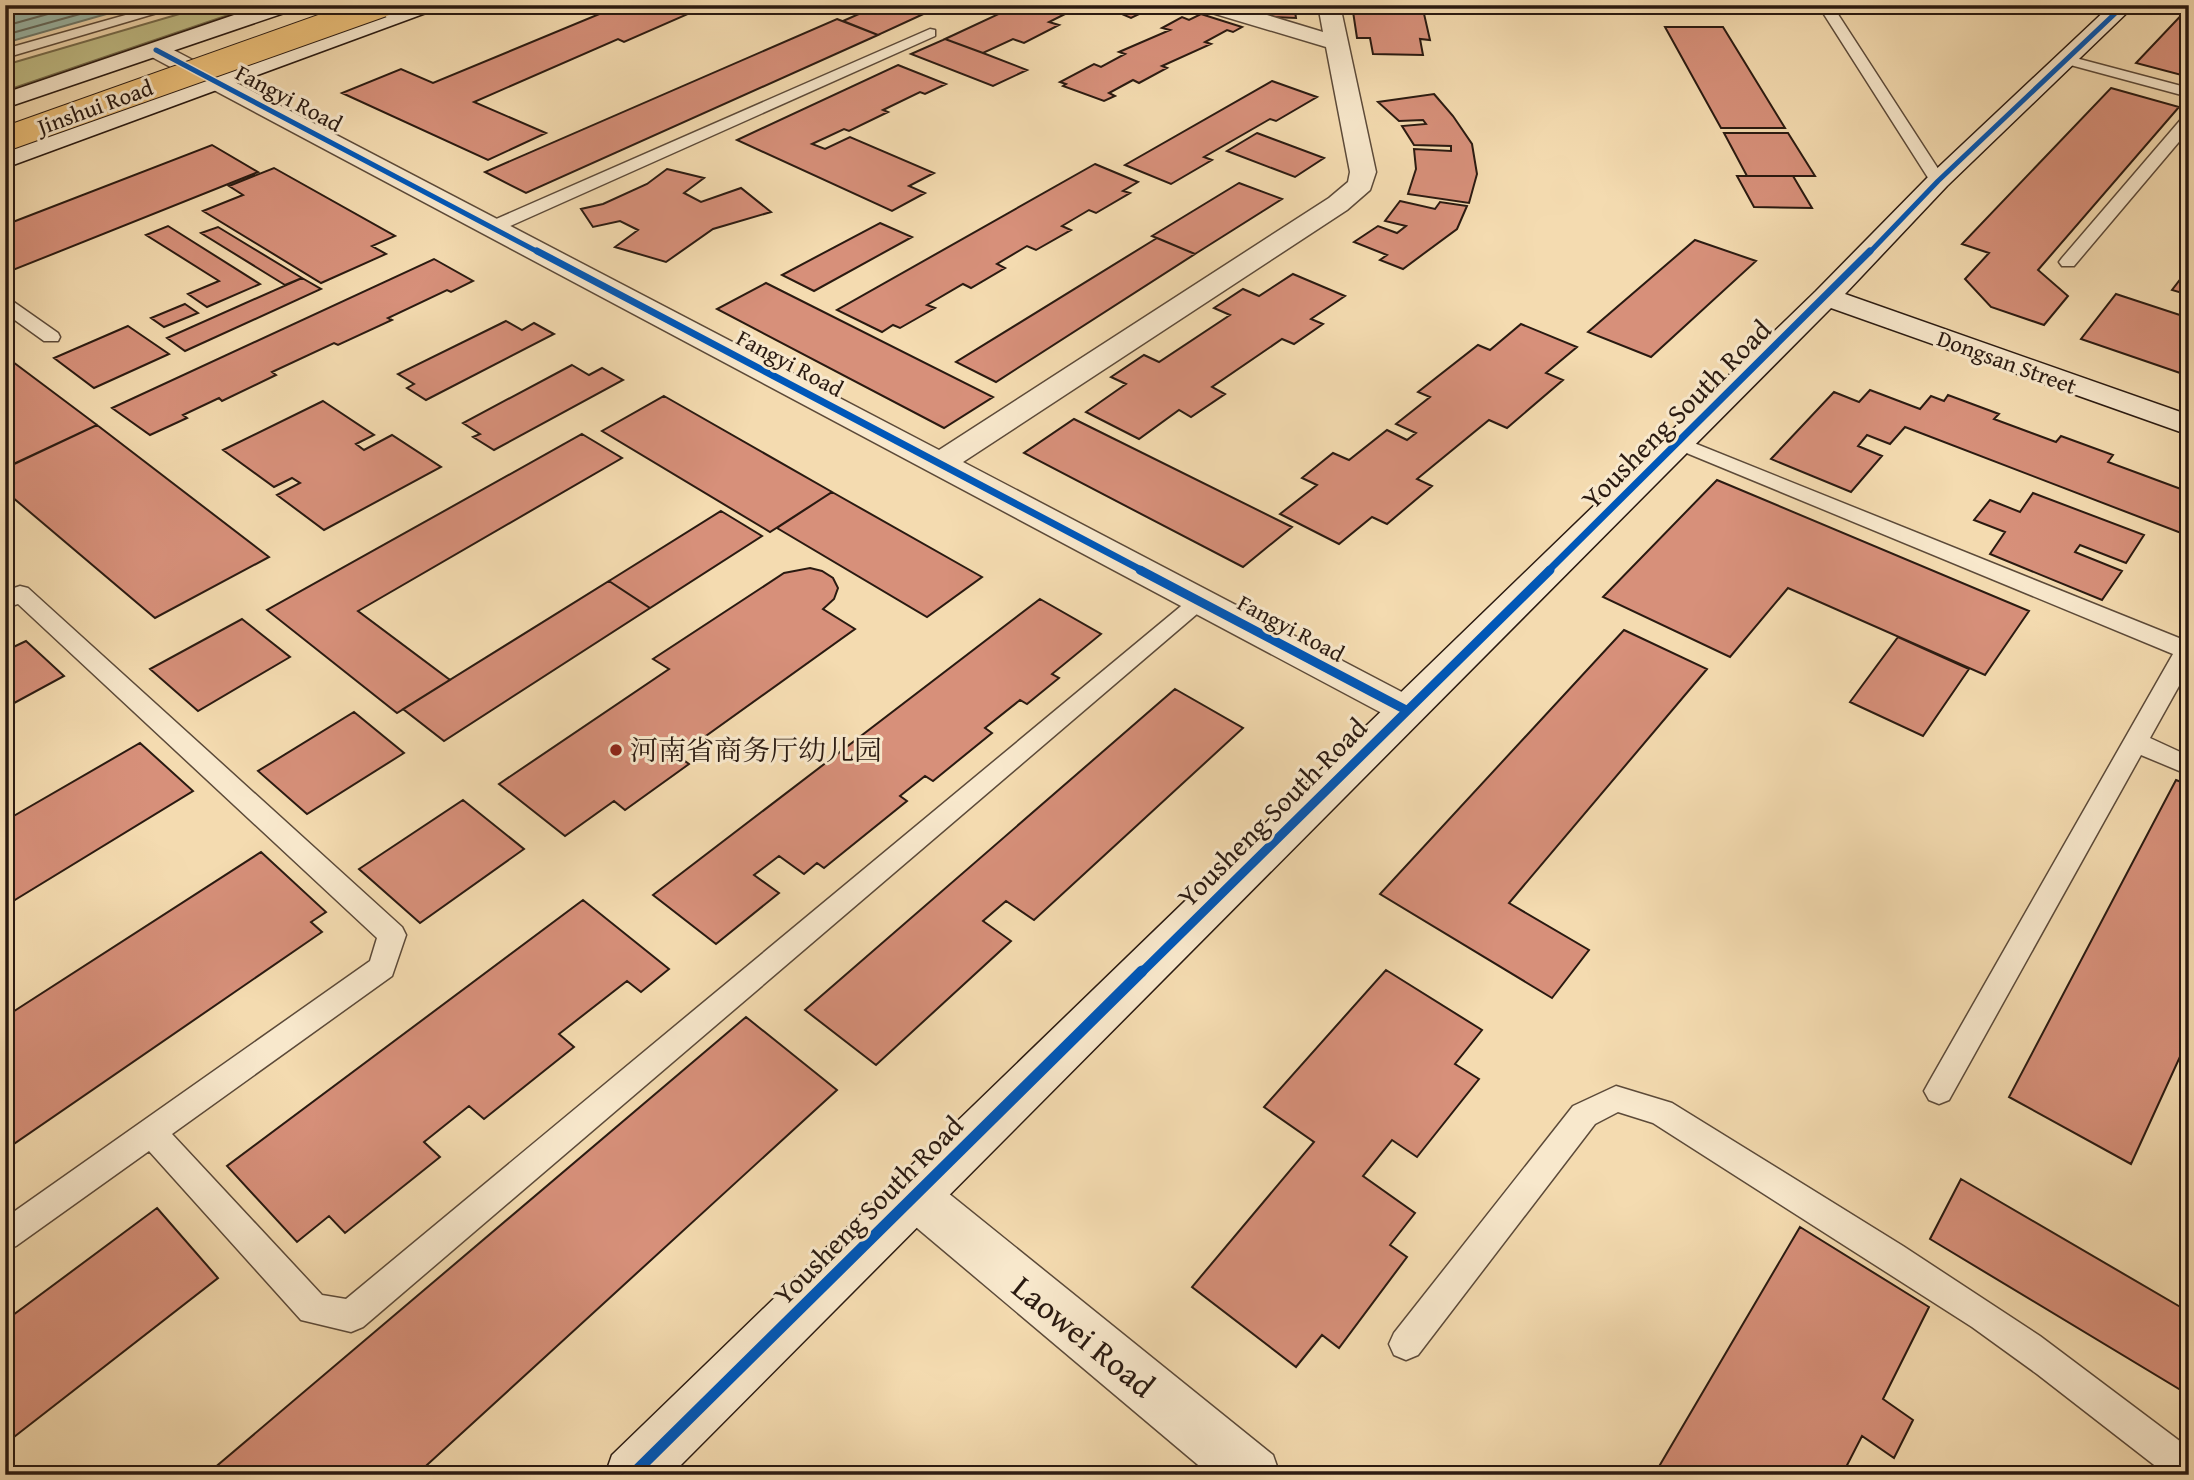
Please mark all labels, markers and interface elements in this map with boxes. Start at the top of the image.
street label: Fangyi Road [230,56,349,140]
street label: Jinshui Road [30,70,158,144]
street label: Yousheng South Road [1571,309,1780,518]
street label: Fangyi Road [731,321,850,405]
street label: Dongsan Street [1933,321,2082,402]
street label: Fangyi Road [1232,586,1351,670]
street label: Yousheng South Road [1167,707,1376,916]
place label: 河南省商务厅幼儿园 [630,729,882,770]
marker: 河南省商务厅幼儿园 [608,742,624,758]
street label: Yousheng South Road [763,1105,972,1314]
street label: Laowei Road [1002,1263,1166,1409]

